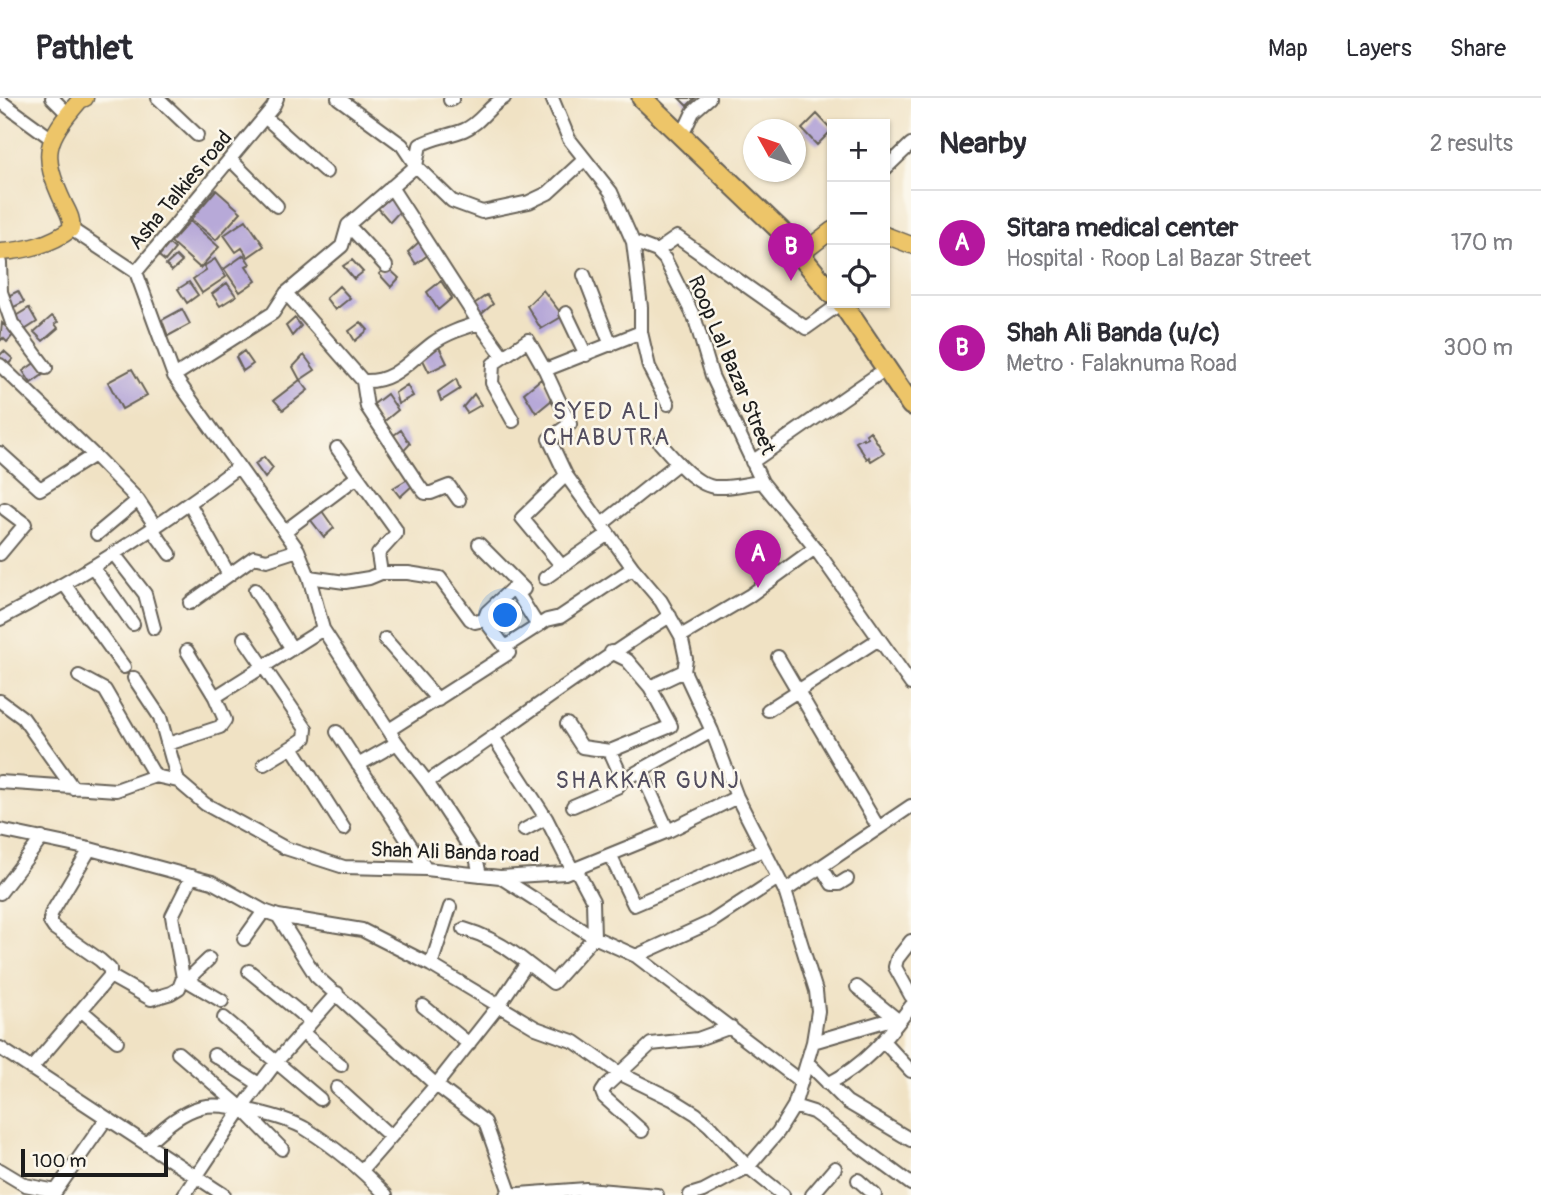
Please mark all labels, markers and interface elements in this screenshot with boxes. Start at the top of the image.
text: Pathlet [35,28,132,69]
text: Map [1268,34,1308,63]
text: Layers [1346,34,1412,63]
text: Share [1450,34,1506,63]
north arrow [743,119,806,182]
map controls [827,119,890,308]
button: + [827,119,890,182]
street label: Asha Talkies road [123,125,238,256]
text: Nearby [939,125,1026,162]
text: 2 results [1430,129,1513,158]
button: − [827,182,890,245]
text: Sitara medical center [1006,212,1238,244]
pin: B [768,223,814,281]
text: A [955,228,969,257]
text: 170 m [1451,228,1513,257]
text: Hospital · Roop Lal Bazar Street [1006,244,1311,273]
button: locate [827,245,890,308]
street label: Roop Lal Bazar Street [682,272,782,459]
text: Shah Ali Banda (u/c) [1006,317,1221,349]
text: B [955,333,969,362]
text: 300 m [1443,333,1513,362]
text: Metro · Falaknuma Road [1006,349,1237,378]
district label: SYED ALI CHABUTRA [543,397,671,452]
pin: A [735,530,781,588]
your location [488,598,522,632]
district label: SHAKKAR GUNJ [556,766,740,795]
street label: Shah Ali Banda road [370,836,540,869]
scale bar [21,1146,168,1178]
text: 100 m [32,1149,86,1173]

